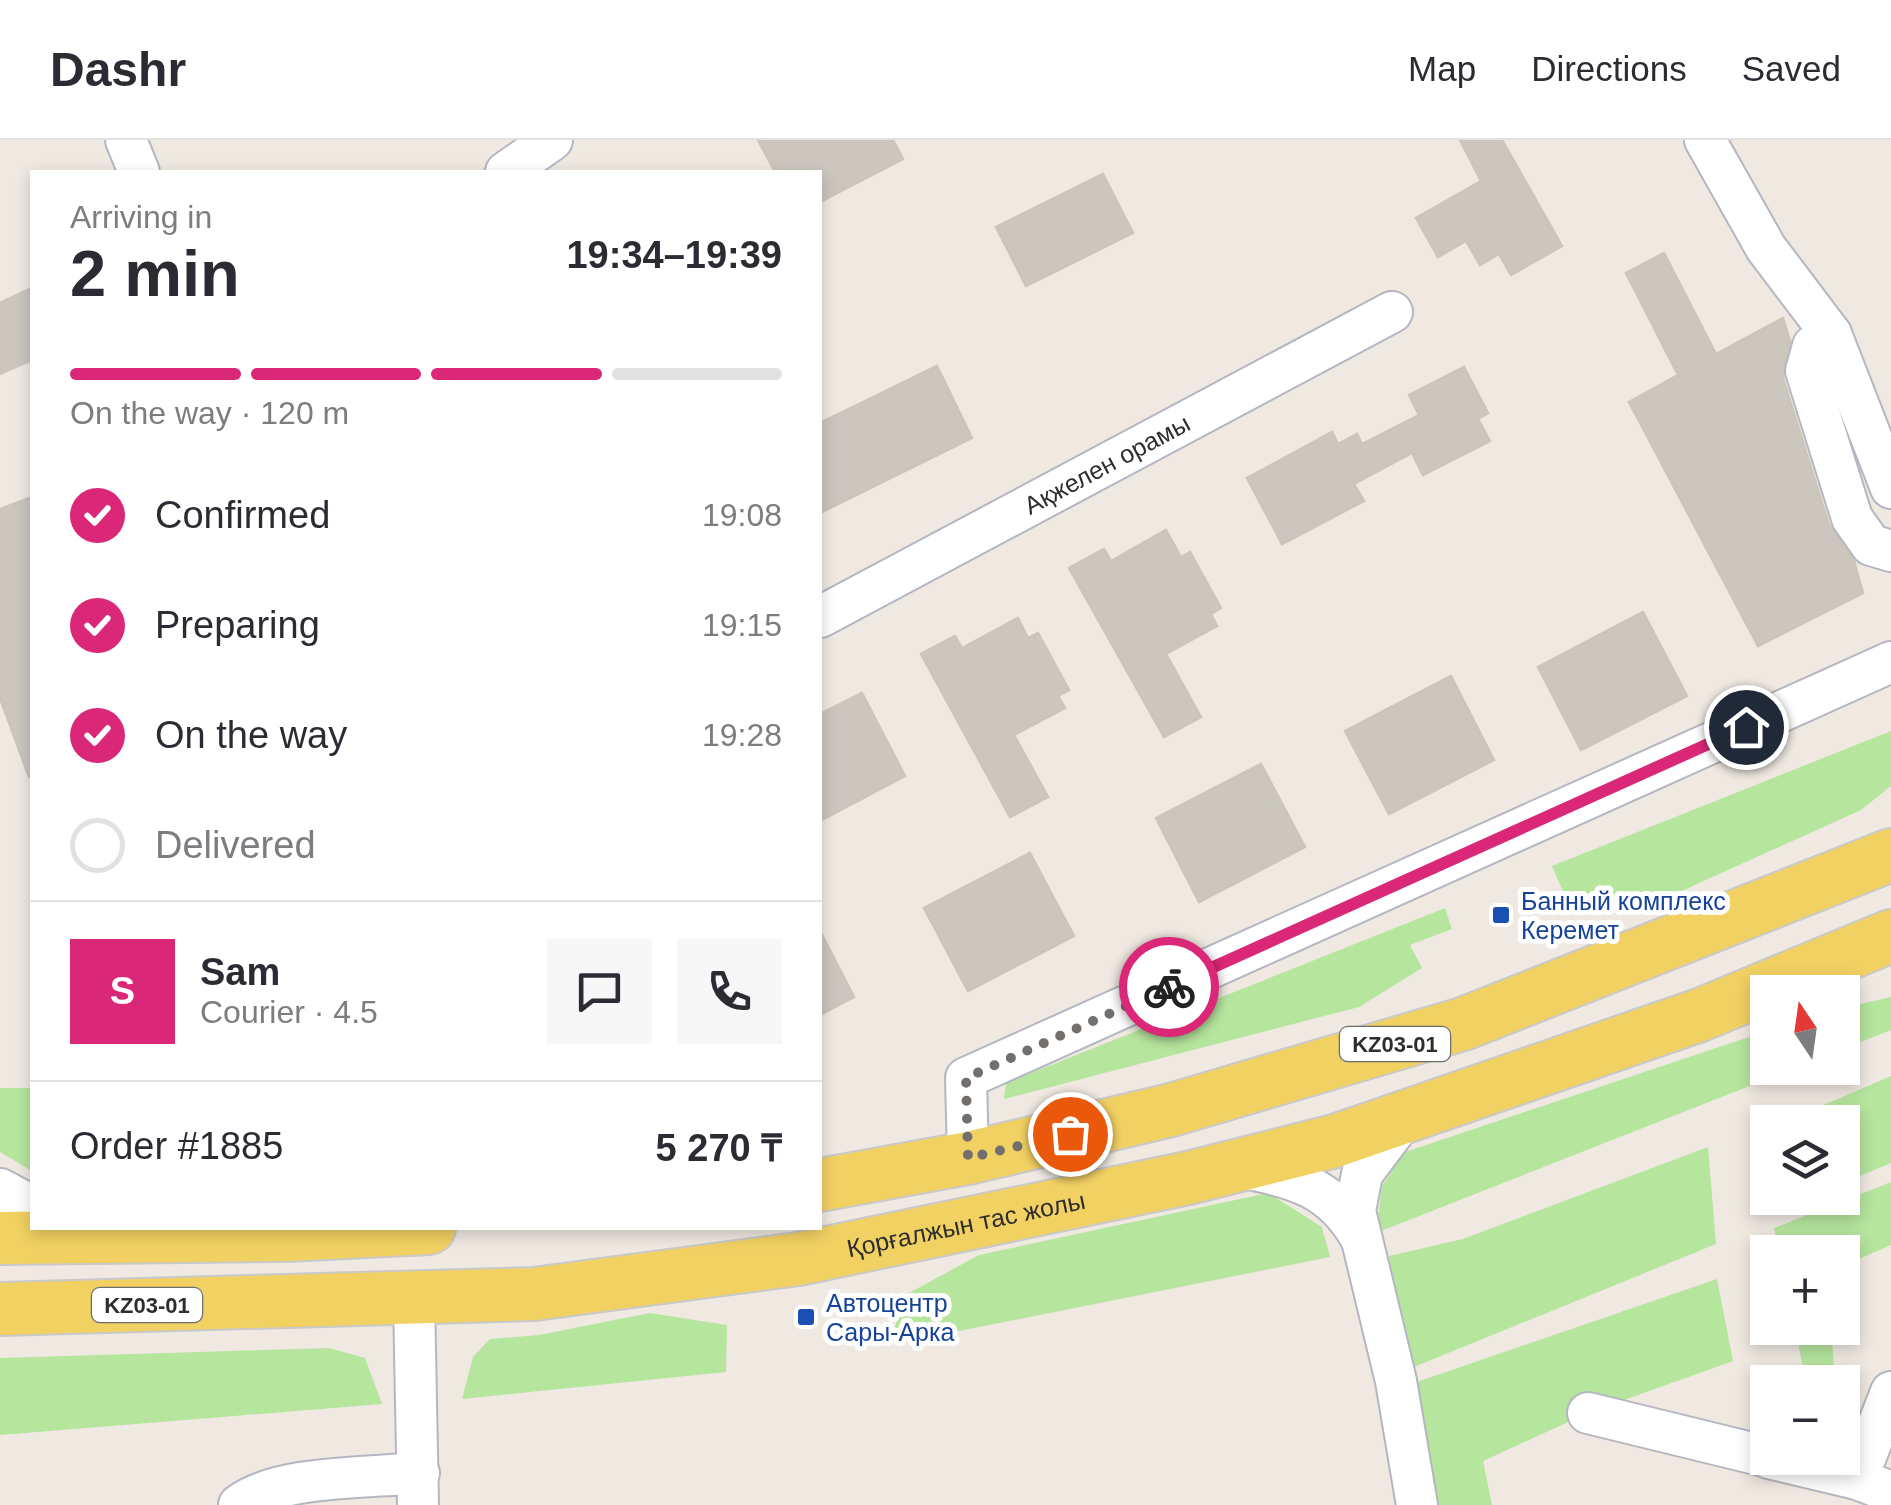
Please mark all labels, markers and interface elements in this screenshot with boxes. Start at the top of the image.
text: Dashr [50,43,186,96]
text: Map [1408,49,1476,88]
text: Directions [1531,49,1687,88]
text: Saved [1742,49,1841,88]
text: Arriving in [70,199,212,235]
text: 19:34–19:39 [566,234,782,276]
text: 2 min [70,237,240,310]
text: On the way · 120 m [70,395,349,431]
street label: Ақжелен орамы [1019,409,1194,520]
icon: check [70,488,125,543]
text: Confirmed [155,494,330,536]
text: 19:08 [702,497,782,533]
icon: check [70,598,125,653]
text: Preparing [155,604,320,646]
text: 19:15 [702,607,782,643]
pin [1704,685,1789,770]
icon: home [1719,700,1774,755]
icon: check [70,708,125,763]
text: On the way [155,714,347,756]
text: 19:28 [702,717,782,753]
text: Delivered [155,824,316,866]
place label: Банный комплекс Керемет [1521,887,1726,944]
marker: Банный комплекс Керемет [1490,904,1512,926]
courier [1119,937,1219,1037]
button: chat [547,939,652,1044]
button: phone [677,939,782,1044]
text: Sam [200,951,280,993]
icon: bike [1142,960,1197,1015]
text: S [110,970,135,1012]
north arrow [1750,975,1860,1085]
map controls [1750,975,1860,1475]
text: Courier · 4.5 [200,994,378,1030]
road number: KZ03-01 [1340,1027,1450,1061]
pin [1028,1092,1113,1177]
button: layers [1750,1105,1860,1215]
icon: bag [1043,1107,1098,1162]
text: Order #1885 [70,1125,283,1167]
text: 5 270 ₸ [656,1127,782,1169]
street label: Қорғалжын тас жолы [844,1186,1088,1263]
button: + [1750,1235,1860,1345]
road number: KZ03-01 [92,1288,202,1322]
place label: Автоцентр Сары-Арка [826,1289,955,1346]
marker: Автоцентр Сары-Арка [795,1306,817,1328]
button: − [1750,1365,1860,1475]

